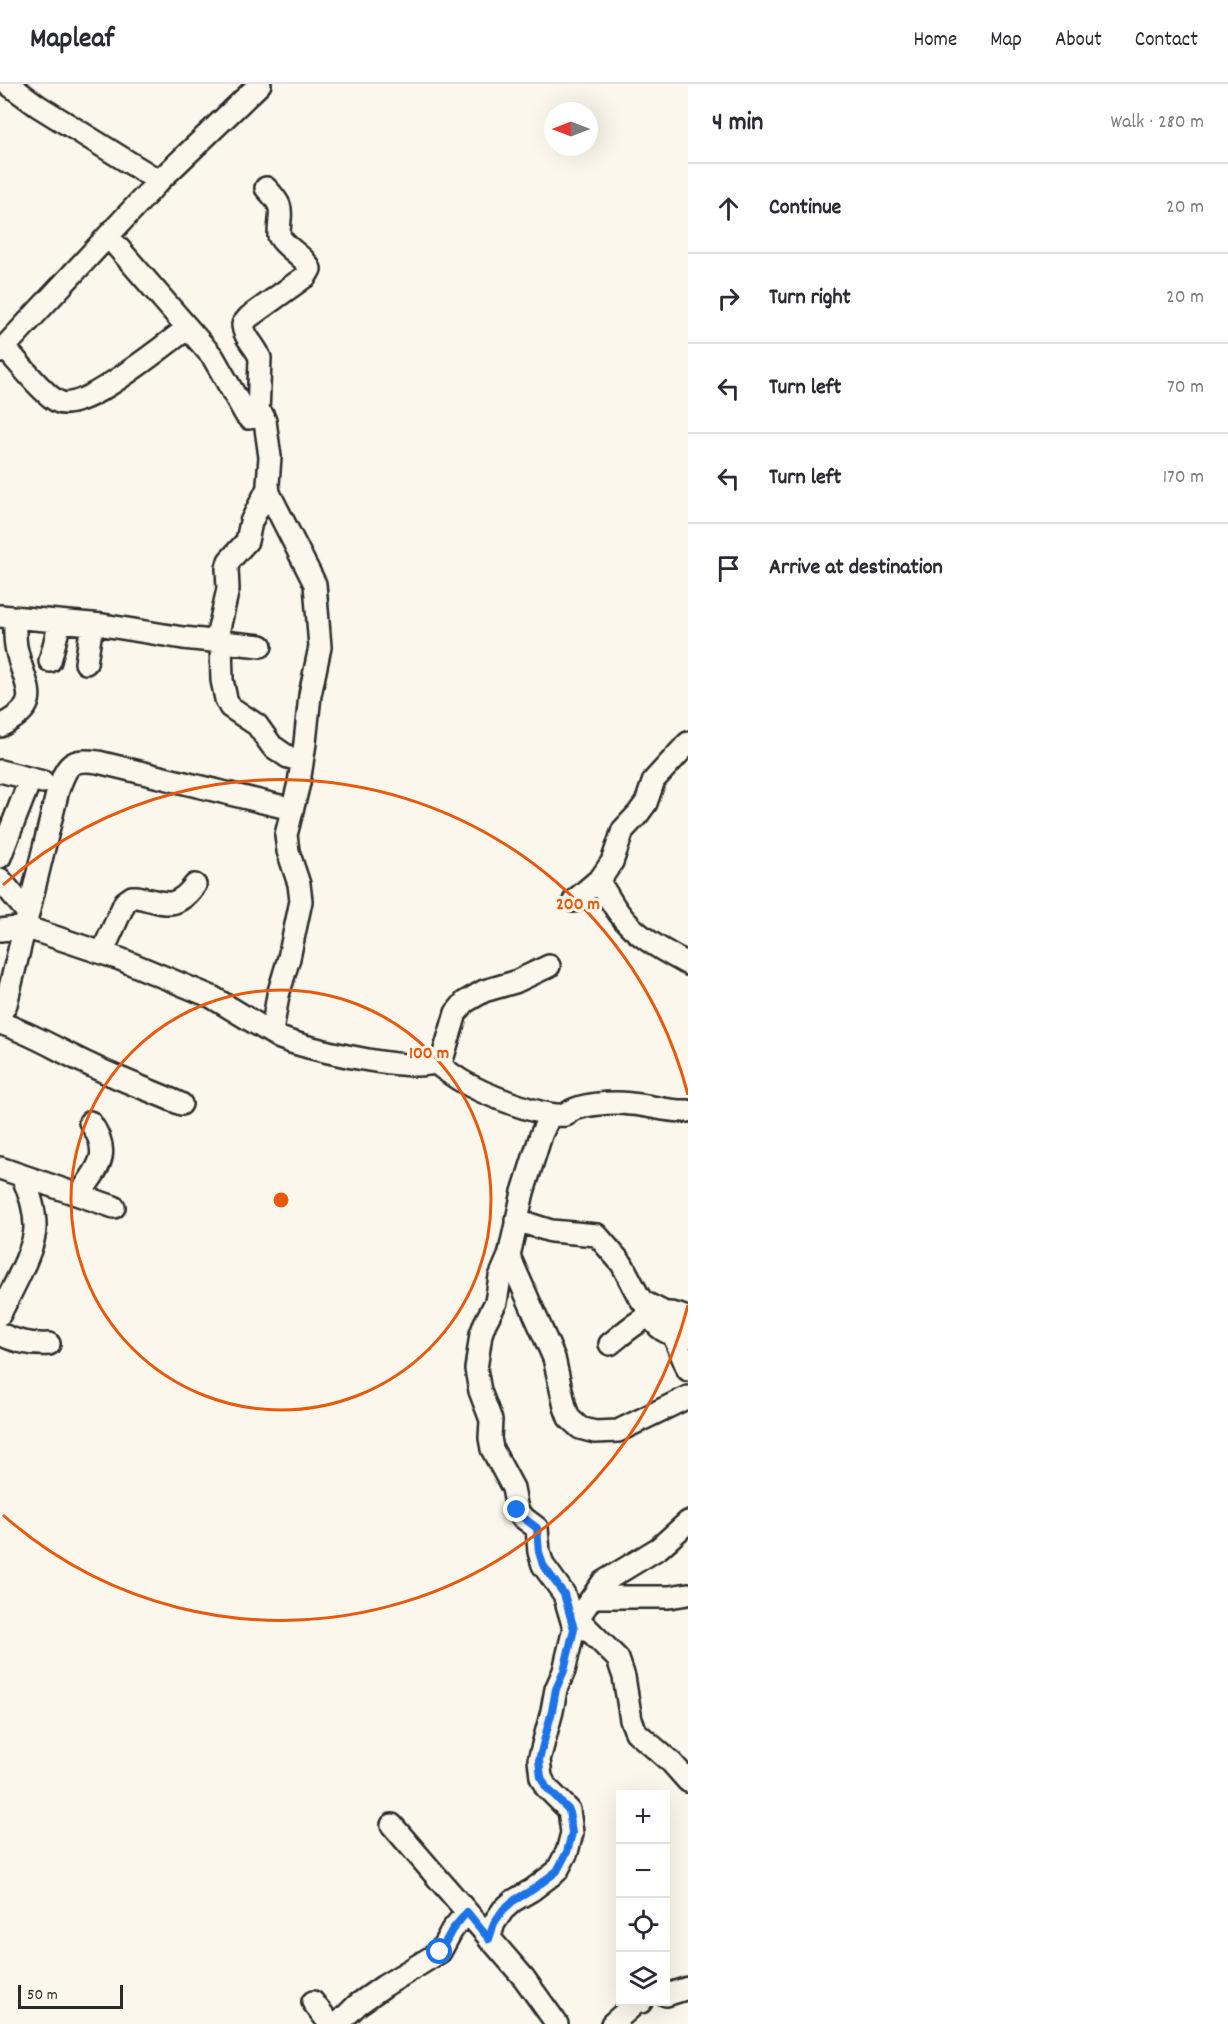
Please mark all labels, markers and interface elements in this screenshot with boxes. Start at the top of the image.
text: Mapleaf [30,21,114,61]
text: Home [913,26,957,56]
text: Map [990,26,1022,56]
text: About [1055,26,1102,56]
text: Contact [1135,26,1198,56]
north arrow [544,102,598,156]
text: 4 min [712,105,763,142]
text: Walk · 280 m [1110,109,1204,137]
icon: ahead [712,192,745,225]
text: Continue [769,193,841,224]
text: 20 m [1166,194,1204,222]
icon: right [712,282,745,315]
text: Turn right [769,283,851,314]
text: 20 m [1166,284,1204,312]
icon: left [712,372,745,405]
text: Turn left [769,373,841,404]
text: 70 m [1167,374,1204,402]
icon: left [712,462,745,495]
text: Turn left [769,463,841,494]
text: 170 m [1163,464,1204,492]
icon: arrive [712,552,745,585]
text: Arrive at destination [769,553,943,584]
text: 200 m [556,893,600,918]
text: 100 m [409,1042,449,1067]
centre of rings [271,1190,291,1210]
route end [503,1496,529,1522]
map controls [616,1790,670,2006]
button: + [616,1790,670,1844]
button: − [616,1844,670,1898]
button: locate [616,1898,670,1952]
route start [426,1938,452,1964]
button: layers [616,1952,670,2006]
scale bar [18,1982,123,2010]
text: 50 m [27,1984,58,2007]

